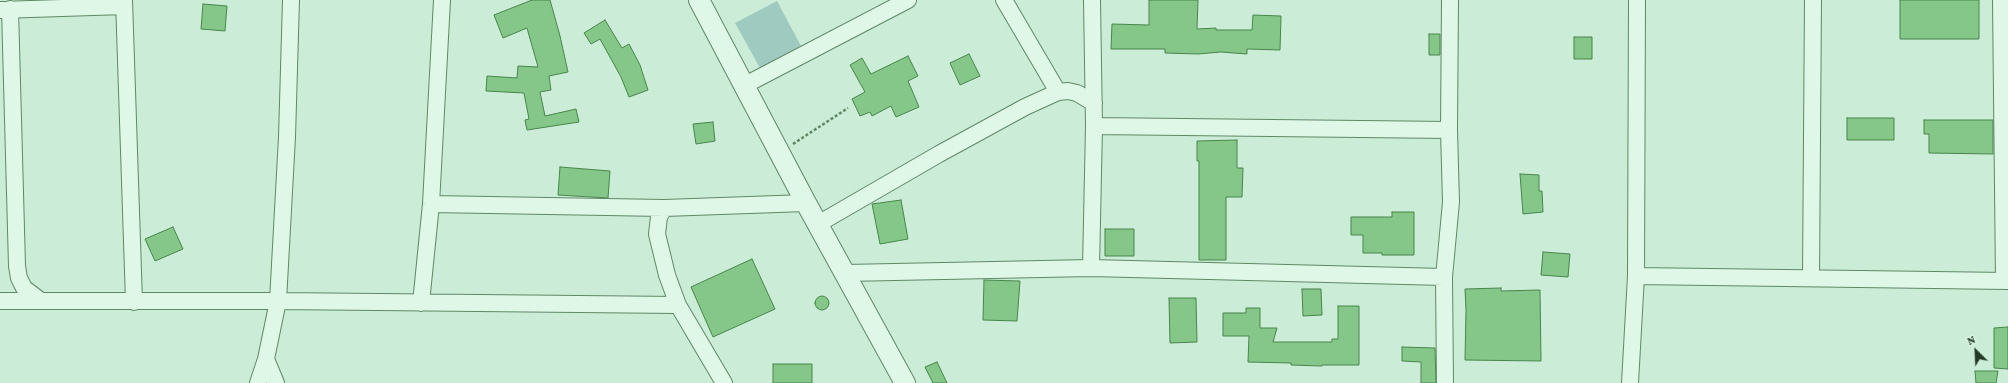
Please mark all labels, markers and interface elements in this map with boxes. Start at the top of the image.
north arrow [1956,331,1996,371]
text: N [1965,333,1977,347]

